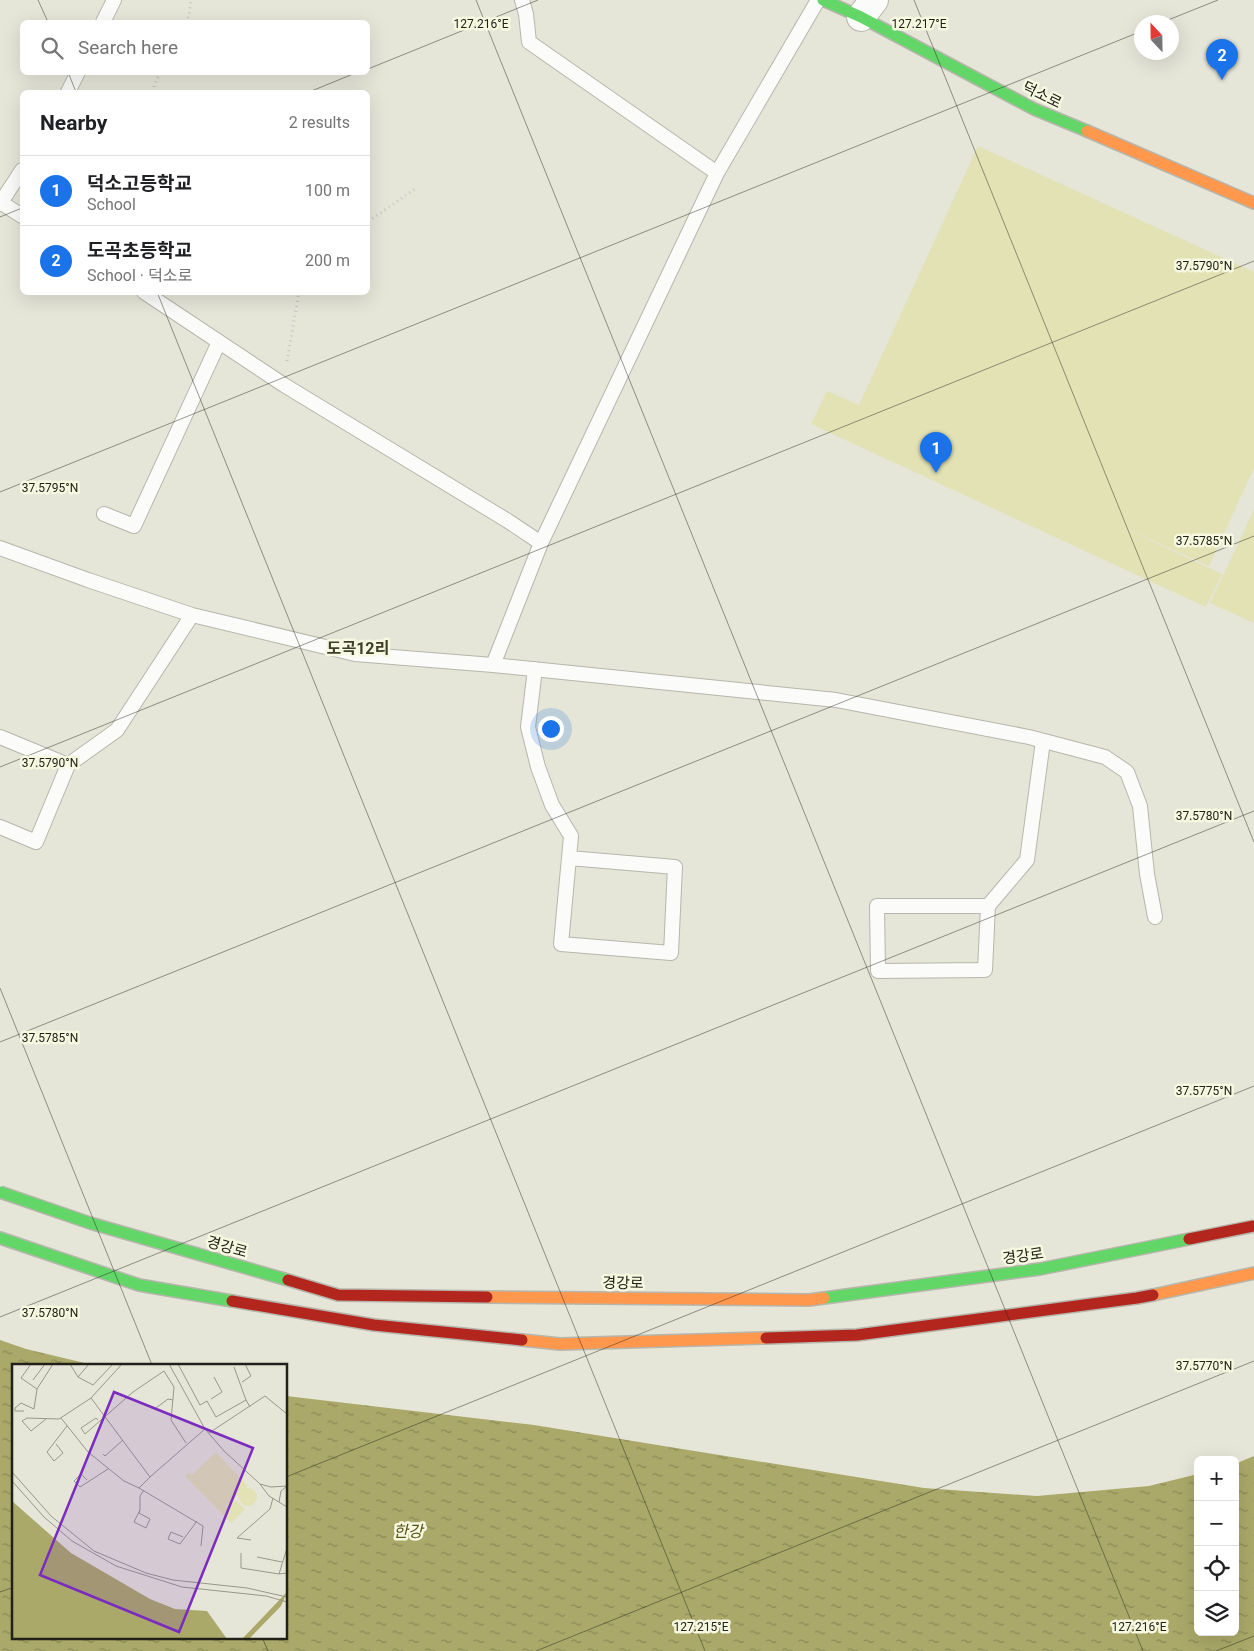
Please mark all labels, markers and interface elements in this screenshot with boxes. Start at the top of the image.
north arrow [1134,15,1179,60]
text: 127.216°E [454,17,509,31]
text: 127.217°E [892,17,947,31]
search box [20,20,370,75]
icon: search [38,34,66,62]
text: Search here [78,36,178,59]
pin: 2 [1206,39,1238,80]
street label: 덕소로 [1019,78,1065,112]
text: Nearby [40,111,107,135]
text: 2 results [289,113,350,132]
text: 덕소고등학교 [87,172,192,195]
text: 1 [51,181,61,200]
text: 100 m [305,181,350,200]
text: School [87,195,136,214]
text: 도곡초등학교 [87,239,192,262]
text: 2 [51,251,61,270]
text: 200 m [305,251,350,270]
text: 37.5790°N [1176,259,1232,273]
text: School · 덕소로 [87,266,192,285]
pin: 1 [920,432,952,473]
text: 37.5795°N [22,481,78,495]
text: 37.5785°N [1176,534,1232,548]
district label: 도곡12리 [327,639,389,658]
your location [538,716,564,742]
text: 37.5790°N [22,756,78,770]
text: 37.5780°N [1176,809,1232,823]
text: 37.5785°N [22,1031,78,1045]
text: 37.5775°N [1176,1084,1232,1098]
street label: 경강로 [205,1233,249,1261]
street label: 경강로 [1001,1244,1045,1268]
street label: 경강로 [602,1274,644,1292]
text: 37.5780°N [22,1306,78,1320]
text: 37.5770°N [1176,1359,1232,1373]
inset map [12,1364,288,1638]
map controls [1194,1456,1239,1636]
button: + [1194,1456,1239,1501]
button: − [1194,1501,1239,1546]
water label: 한강 [393,1522,425,1541]
button: locate [1194,1546,1239,1591]
button: layers [1194,1591,1239,1636]
text: 127.215°E [674,1620,729,1634]
text: 127.216°E [1112,1620,1167,1634]

